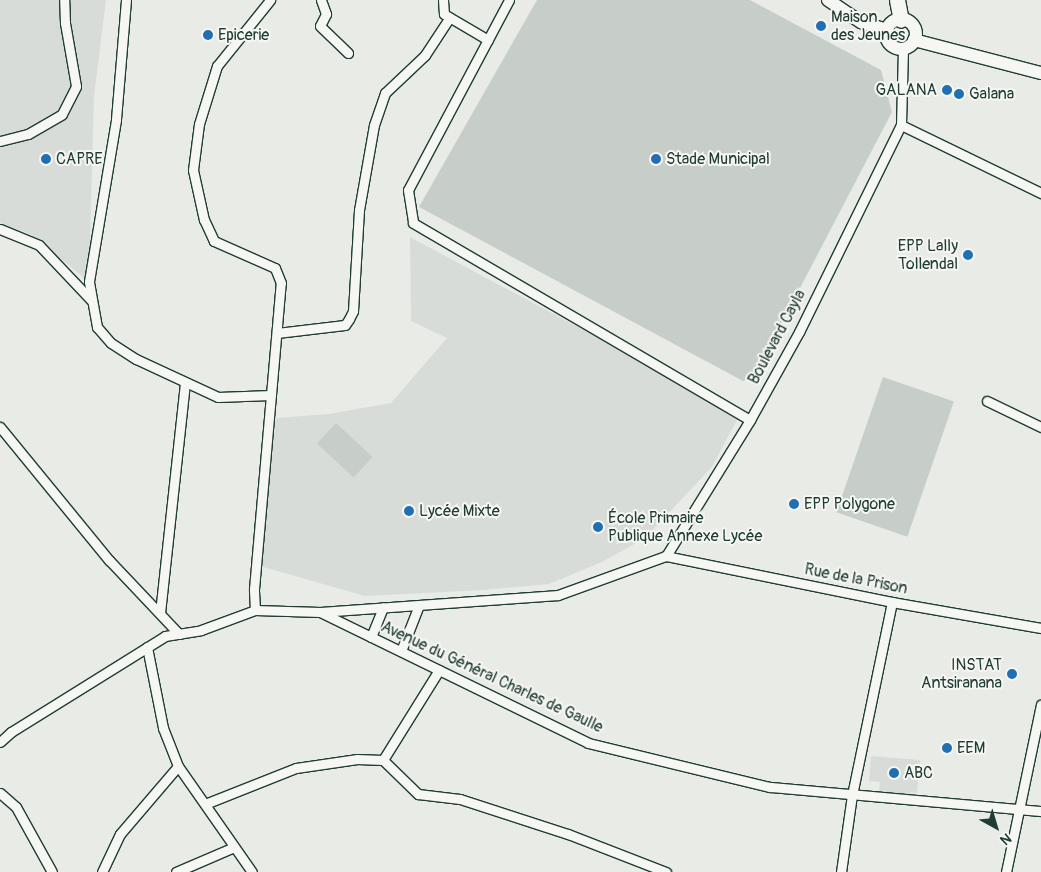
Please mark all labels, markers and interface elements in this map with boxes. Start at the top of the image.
place label: Maison des Jeunes [831,7,905,45]
marker: Maison des Jeunes [815,20,827,32]
place label: Epicerie [218,25,269,45]
marker: Epicerie [202,29,214,41]
place label: GALANA [875,80,937,100]
marker: GALANA [941,84,953,96]
place label: Galana [969,84,1014,104]
marker: Galana [953,88,965,100]
place label: CAPRE [56,149,103,169]
place label: Stade Municipal [666,149,770,169]
marker: CAPRE [40,153,52,165]
marker: Stade Municipal [650,153,662,165]
place label: EPP Lally Tollendal [898,236,958,274]
marker: EPP Lally Tollendal [962,249,974,261]
street label: Boulevard Cayla [744,287,810,387]
place label: EPP Polygone [804,494,895,514]
marker: EPP Polygone [788,498,800,510]
place label: Lycée Mixte [419,501,500,521]
marker: Lycée Mixte [403,505,415,517]
place label: École Primaire Publique Annexe Lycée [608,508,762,546]
marker: École Primaire Publique Annexe Lycée [592,521,604,533]
street label: Rue de la Prison [803,560,909,598]
street label: Avenue du Général Charles de Gaulle [378,617,606,737]
place label: INSTAT Antsiranana [921,655,1002,693]
marker: INSTAT Antsiranana [1006,668,1018,680]
place label: EEM [957,738,985,758]
marker: EEM [941,742,953,754]
place label: ABC [904,763,933,783]
marker: ABC [888,767,900,779]
north arrow [971,802,1021,852]
text: N [997,829,1015,849]

